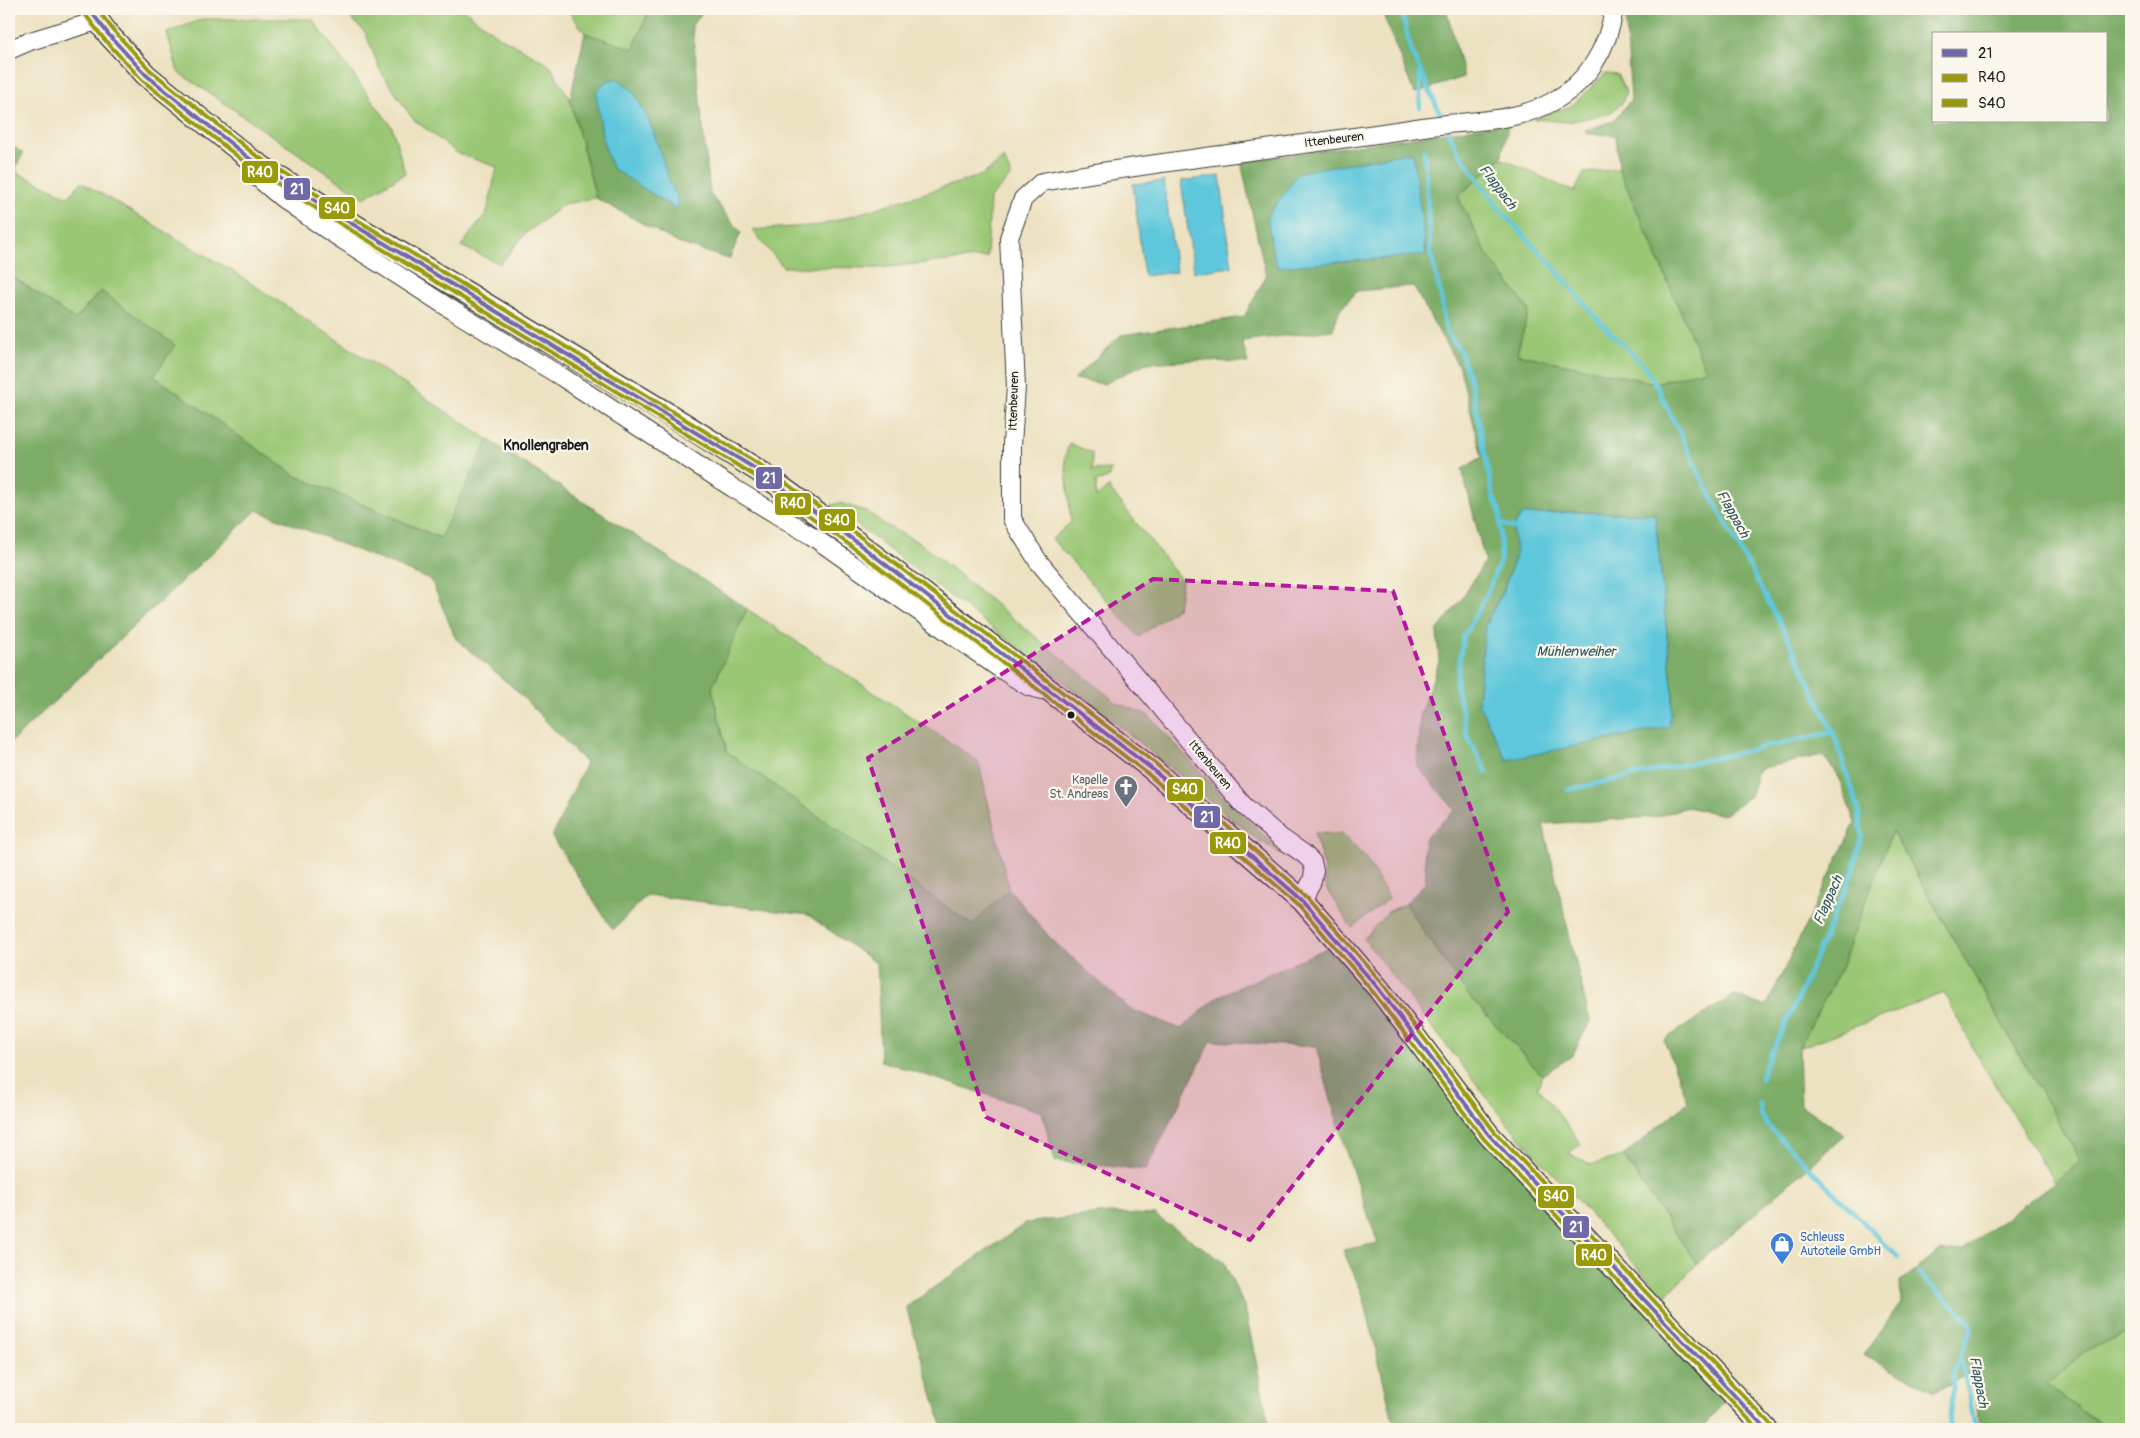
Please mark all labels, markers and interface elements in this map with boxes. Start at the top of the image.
legend [1932,32,2108,122]
text: 21 [1978,44,1992,63]
text: R40 [1978,68,2006,87]
text: S40 [1978,94,2006,113]
street label: Ittenbeuren [1303,129,1365,151]
line badge: R40 [241,160,279,184]
water label: Flappach [1476,161,1521,214]
text: R40 [247,164,273,181]
line badge: 21 [283,177,311,201]
text: 21 [290,181,304,198]
line badge: S40 [318,196,356,220]
text: S40 [324,200,350,217]
street label: Ittenbeuren [1005,371,1023,431]
district label: Knollengraben [503,437,589,454]
line badge: 21 [755,466,783,490]
text: 21 [762,470,776,487]
water label: Flappach [1713,487,1754,542]
line badge: R40 [774,492,812,516]
text: R40 [780,495,806,512]
line badge: S40 [818,508,856,532]
text: S40 [824,512,850,529]
water label: Mühlenweiher [1536,643,1618,660]
unlabelled marker [1066,710,1076,720]
street label: Ittenbeuren [1185,737,1235,793]
place label: Kapelle St. Andreas [1050,773,1109,802]
church icon: Kapelle St. Andreas [1113,774,1139,808]
line badge: S40 [1166,778,1204,802]
text: S40 [1172,781,1198,798]
line badge: 21 [1193,805,1221,829]
text: 21 [1200,809,1214,826]
line badge: R40 [1209,831,1247,855]
text: R40 [1215,835,1241,852]
water label: Flappach [1810,872,1847,927]
line badge: S40 [1537,1185,1575,1209]
text: S40 [1543,1188,1569,1205]
line badge: 21 [1562,1215,1590,1239]
text: 21 [1569,1219,1583,1236]
place label: Schleuss Autoteile GmbH [1800,1230,1881,1259]
shop icon: Schleuss Autoteile GmbH [1769,1231,1795,1265]
line badge: R40 [1575,1243,1613,1267]
text: R40 [1581,1247,1607,1264]
water label: Flappach [1966,1355,1992,1410]

